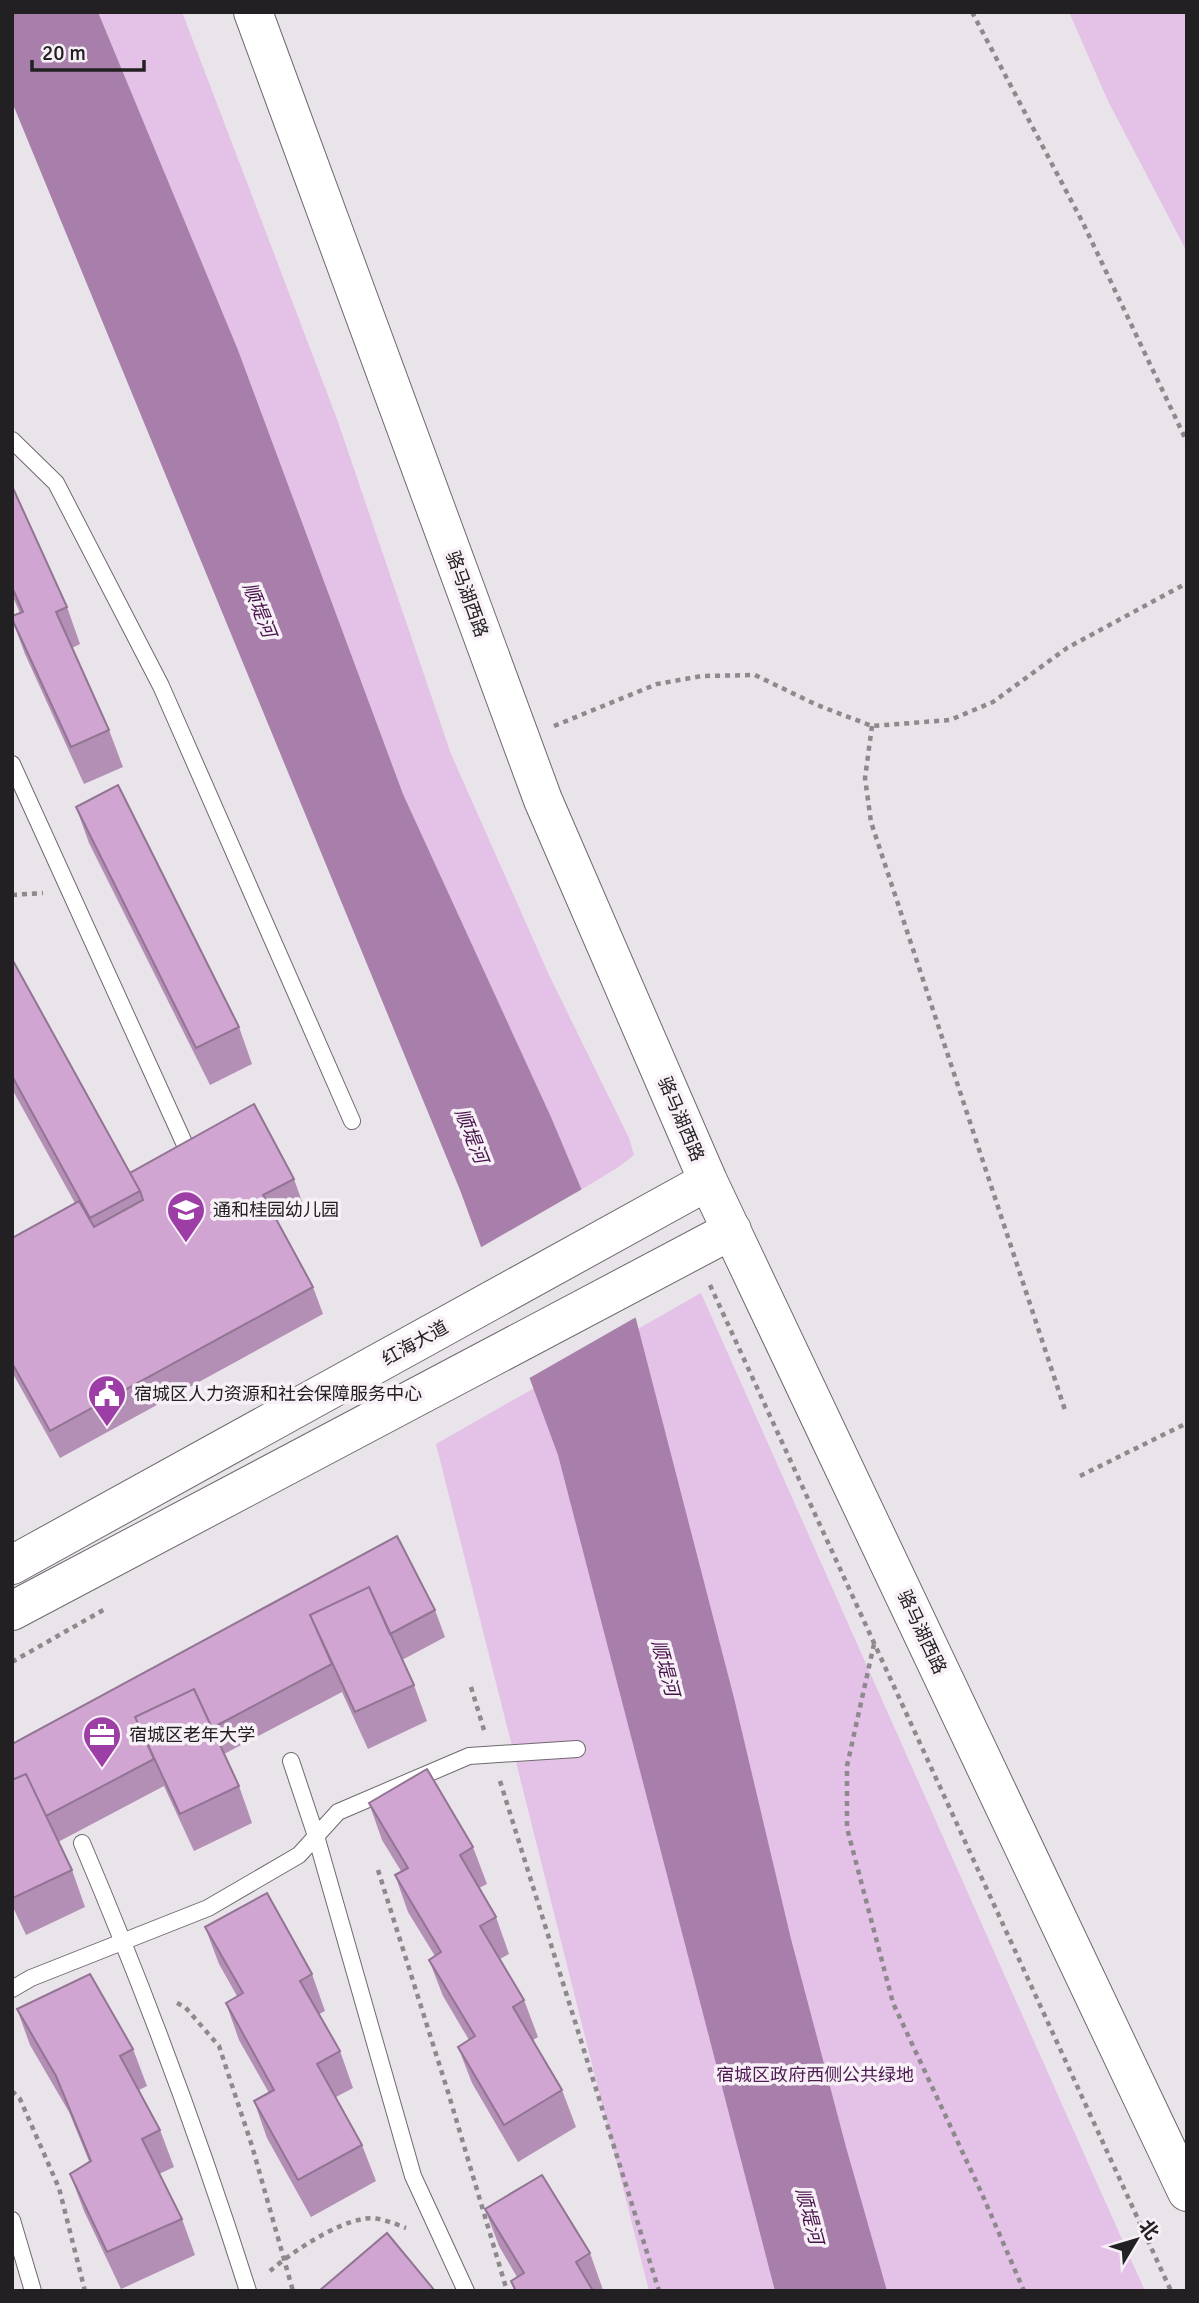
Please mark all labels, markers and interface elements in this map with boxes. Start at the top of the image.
scale bar [32,28,144,72]
text: 20 m [42,40,86,66]
street label: 骆马湖西路 [441,548,493,640]
water label: 顺堤河 [237,579,282,645]
street label: 骆马湖西路 [653,1073,709,1165]
water label: 顺堤河 [449,1105,494,1171]
school or university icon: 通和桂园幼儿园 [165,1189,207,1244]
place label: 通和桂园幼儿园 [213,1199,339,1221]
street label: 红海大道 [378,1316,452,1370]
public building icon: 宿城区人力资源和社会保障服务中心 [86,1373,128,1428]
place label: 宿城区人力资源和社会保障服务中心 [134,1383,422,1405]
street label: 骆马湖西路 [893,1587,951,1677]
water label: 顺堤河 [646,1637,685,1702]
office icon: 宿城区老年大学 [81,1714,123,1769]
place label: 宿城区老年大学 [129,1724,255,1746]
park label: 宿城区政府西侧公共绿地 [716,2064,914,2086]
water label: 顺堤河 [790,2185,829,2250]
north arrow [1101,2205,1171,2275]
text: 北 [1133,2215,1164,2245]

